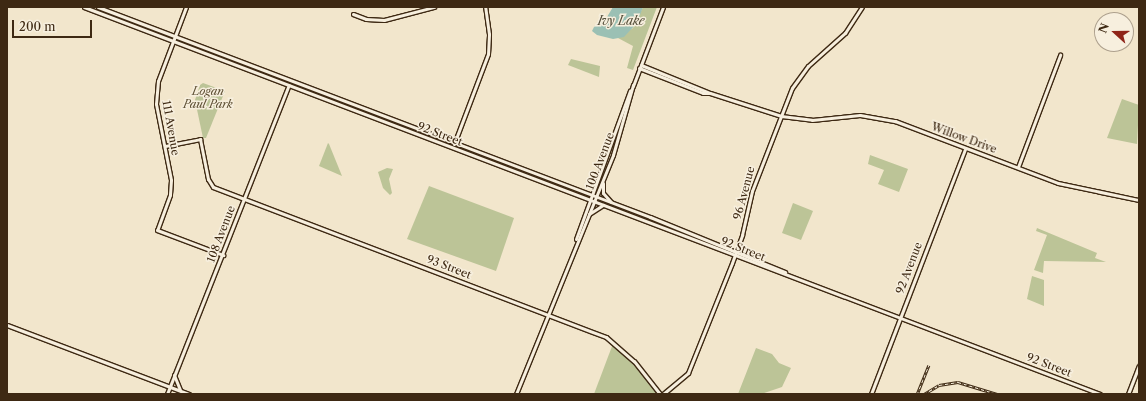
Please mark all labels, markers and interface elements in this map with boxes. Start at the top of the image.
scale bar [14,12,94,38]
north arrow [1094,12,1134,52]
water label: Ivy Lake [597,14,645,28]
text: 200 m [19,19,56,34]
text: N [1095,21,1112,35]
park label: Logan Paul Park [183,85,233,111]
street label: 111 Avenue [160,99,182,157]
street label: 92 Street [416,119,464,149]
street label: Willow Drive [929,120,999,156]
street label: 100 Avenue [583,130,617,192]
street label: 96 Avenue [731,165,757,221]
street label: 108 Avenue [204,204,238,264]
street label: 92 Street [719,234,767,264]
street label: 92 Avenue [893,240,925,296]
street label: 93 Street [425,252,473,282]
street label: 92 Street [1025,350,1073,380]

